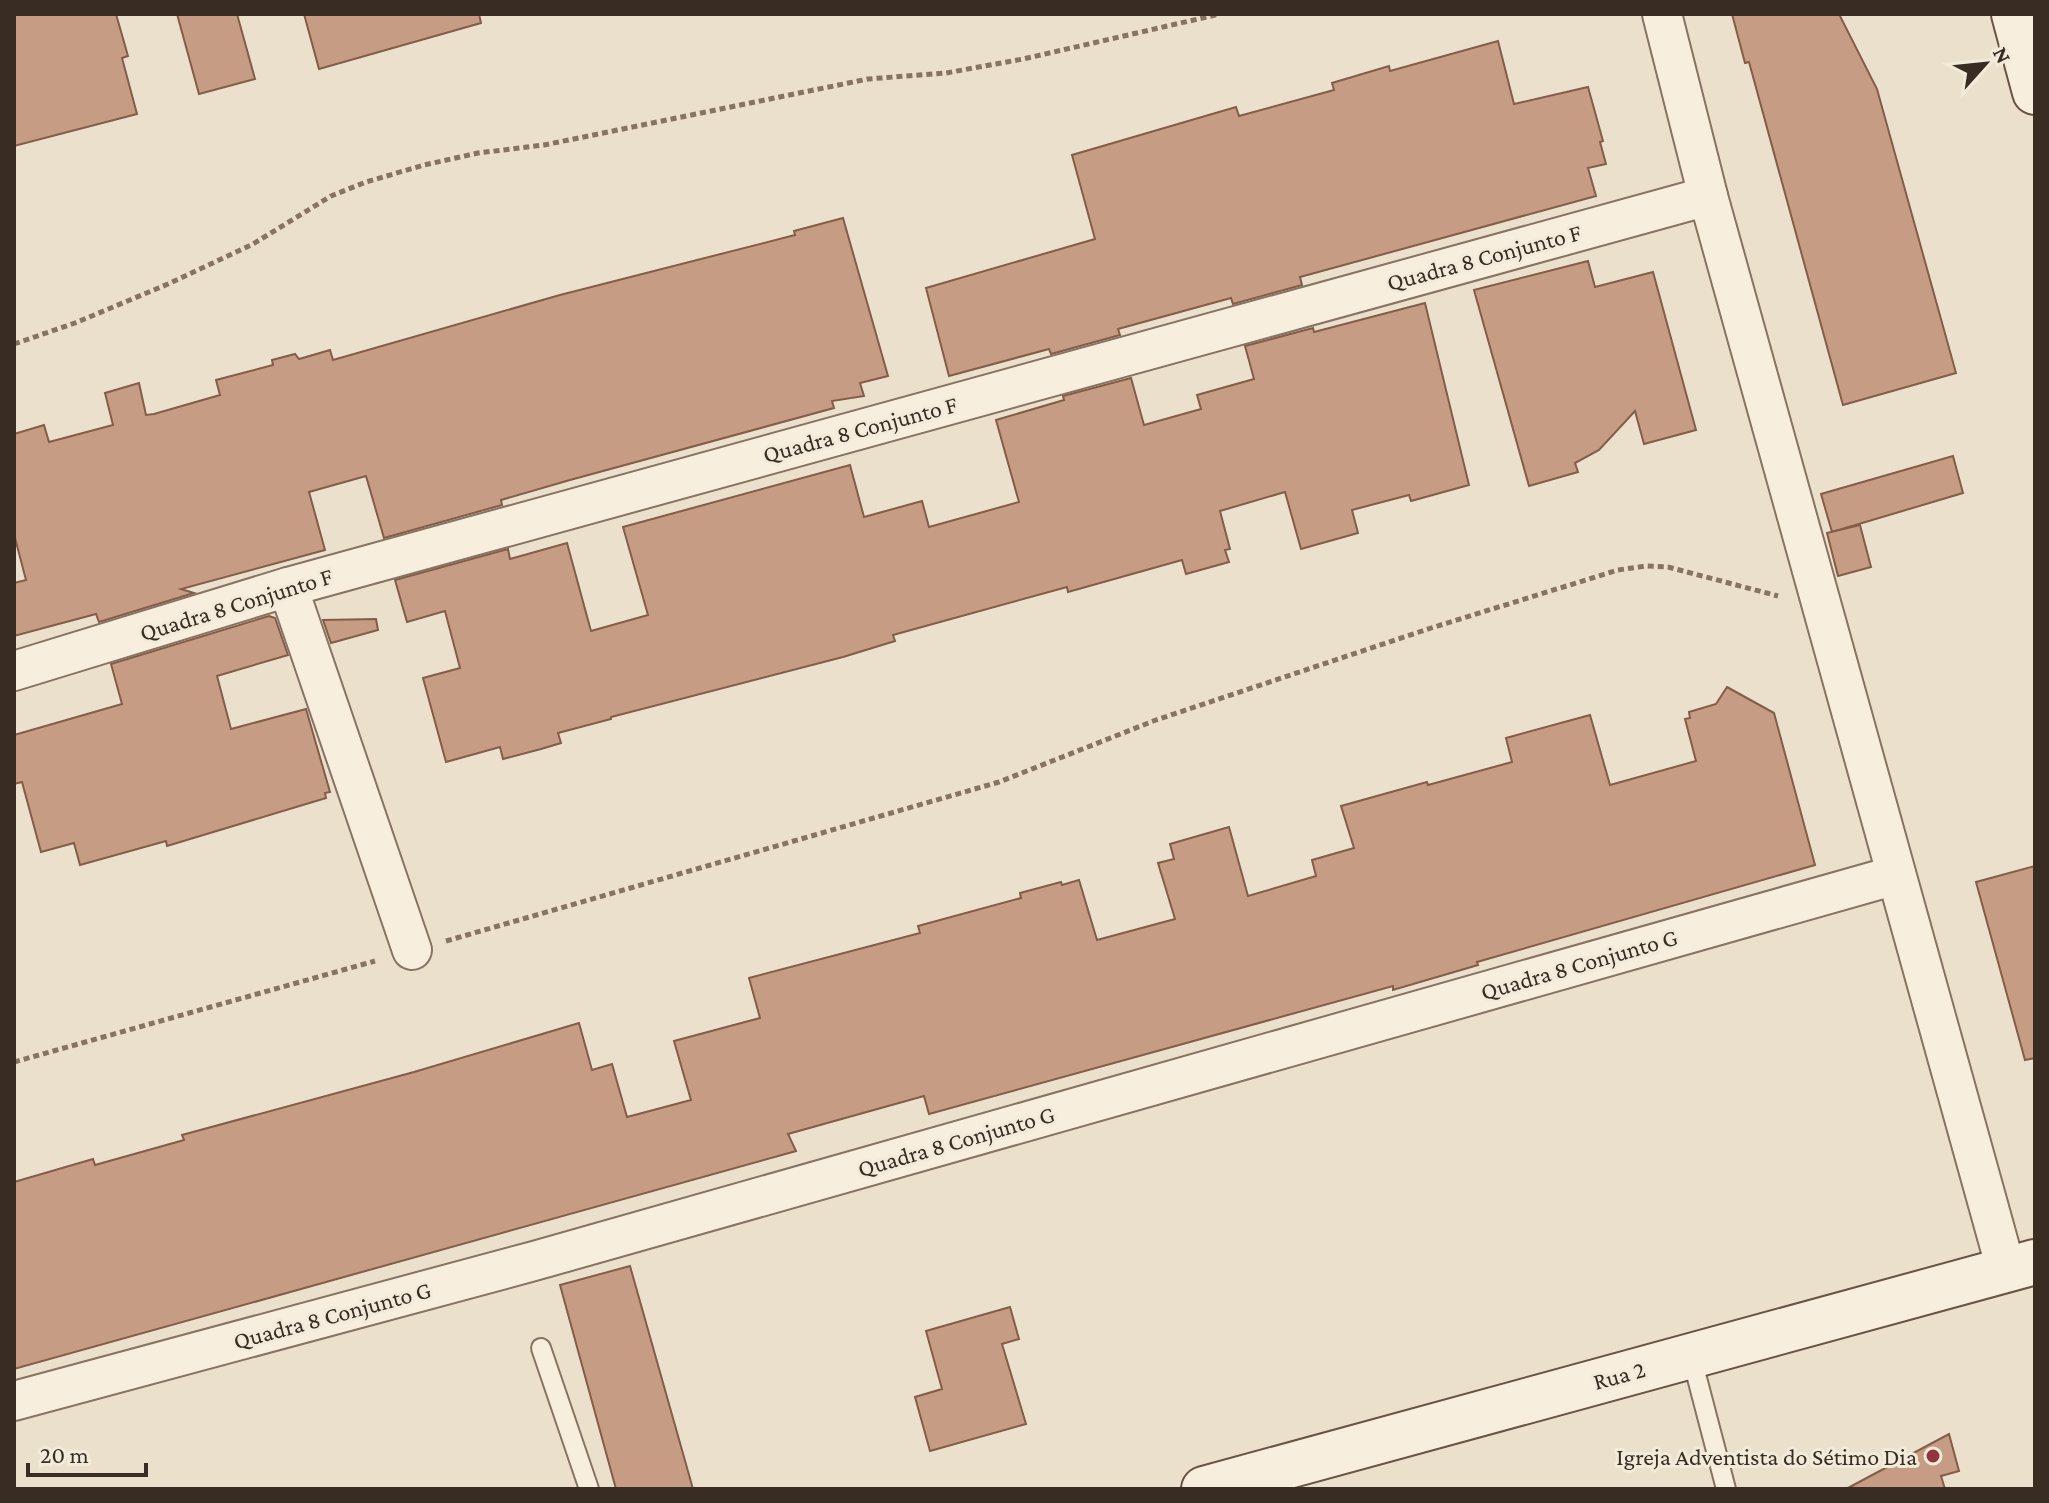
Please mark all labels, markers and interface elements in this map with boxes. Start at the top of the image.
north arrow [1945,24,2025,104]
text: N [1988,43,2017,68]
street label: Quadra 8 Conjunto F [1384,218,1584,296]
street label: Quadra 8 Conjunto F [760,390,960,468]
street label: Quadra 8 Conjunto F [136,562,336,646]
street label: Quadra 8 Conjunto G [1478,923,1680,1005]
street label: Quadra 8 Conjunto G [855,1100,1057,1182]
street label: Quadra 8 Conjunto G [230,1276,434,1354]
street label: Rua 2 [1590,1355,1648,1395]
scale bar [28,1427,146,1477]
text: 20 m [40,1441,89,1468]
place label: Igreja Adventista do Sétimo Dia [1616,1443,1917,1470]
marker: Igreja Adventista do Sétimo Dia [1924,1447,1942,1465]

